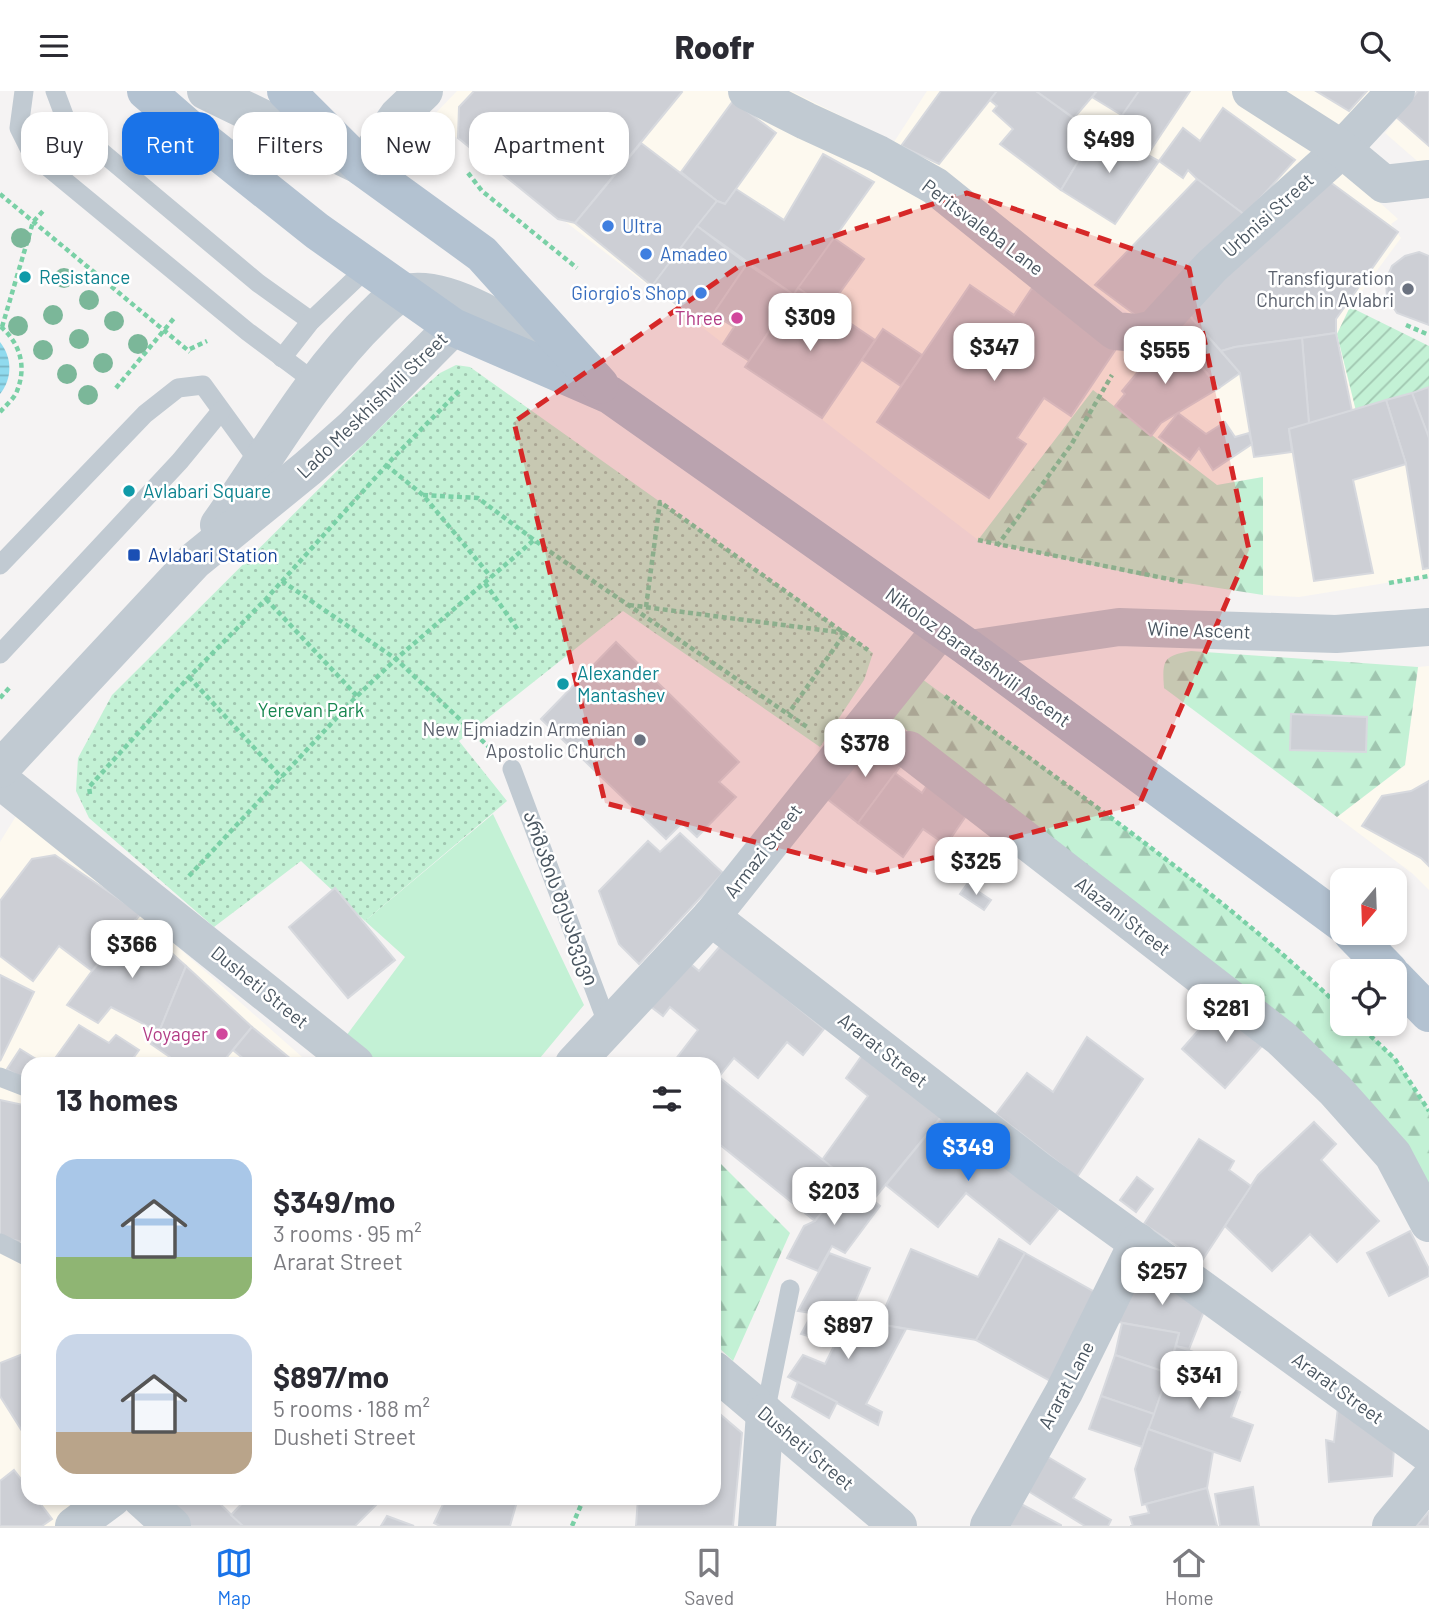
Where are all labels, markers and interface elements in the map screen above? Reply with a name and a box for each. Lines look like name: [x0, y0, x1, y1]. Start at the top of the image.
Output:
icon: menu: [35, 27, 73, 65]
text: Roofr: [675, 27, 754, 65]
icon: search: [1356, 27, 1394, 65]
chip: Buy: [21, 112, 108, 175]
chip: Rent: [122, 112, 219, 175]
chip: Filters: [233, 112, 347, 175]
chip: New: [361, 112, 455, 175]
chip: Apartment: [469, 112, 629, 175]
pin: $499: [1068, 115, 1150, 175]
text: $499: [1083, 124, 1135, 152]
street label: Urbnisi Street: [1217, 168, 1318, 261]
street label: Peritsvaleba Lane: [918, 174, 1048, 280]
place label: Ultra: [622, 214, 662, 237]
marker: Ultra: [600, 218, 616, 234]
place label: Amadeo: [660, 242, 728, 265]
marker: Amadeo: [638, 246, 654, 262]
place label: Resistance: [39, 265, 130, 288]
place label: Transfiguration Church in Avlabri: [1256, 266, 1394, 311]
marker: Resistance: [17, 269, 33, 285]
place label: Giorgio's Shop: [571, 281, 687, 304]
marker: Transfiguration Church in Avlabri: [1400, 281, 1416, 297]
marker: Giorgio's Shop: [693, 285, 709, 301]
pin: $309: [769, 293, 851, 353]
text: $309: [785, 302, 835, 330]
place label: Three: [675, 306, 723, 329]
marker: Three: [729, 310, 745, 326]
pin: $347: [953, 323, 1035, 383]
street label: Lado Meskhishvili Street: [292, 327, 452, 482]
pin: $555: [1124, 327, 1206, 386]
text: $347: [969, 332, 1019, 360]
text: $555: [1140, 335, 1190, 363]
place label: Avlabari Square: [143, 479, 271, 502]
marker: Avlabari Square: [121, 483, 137, 499]
place label: Avlabari Station: [148, 543, 278, 566]
marker: Avlabari Station: [126, 547, 142, 563]
street label: Nikoloz Baratashvili Ascent: [881, 582, 1075, 731]
street label: Wine Ascent: [1147, 616, 1251, 643]
place label: Alexander Mantashev: [577, 661, 665, 706]
marker: Alexander Mantashev: [555, 676, 571, 692]
park label: Yerevan Park: [258, 698, 364, 721]
place label: New Ejmiadzin Armenian Apostolic Church: [422, 717, 626, 762]
pin: $378: [824, 719, 906, 779]
text: $378: [840, 728, 890, 756]
marker: New Ejmiadzin Armenian Apostolic Church: [632, 732, 648, 748]
street label: Armazi Street: [719, 799, 806, 902]
street label: არმაზის შესახვევი: [518, 807, 604, 989]
pin: $325: [935, 837, 1017, 897]
text: $325: [951, 846, 1001, 874]
north arrow: [1330, 868, 1407, 945]
map controls: [1330, 868, 1407, 1036]
street label: Alazani Street: [1071, 871, 1176, 960]
pin: $366: [91, 921, 173, 980]
text: $366: [107, 929, 157, 957]
street label: Dusheti Street: [207, 940, 314, 1033]
button: locate: [1330, 959, 1407, 1036]
pin: $281: [1185, 985, 1267, 1044]
text: $281: [1203, 993, 1249, 1021]
street label: Ararat Street: [834, 1008, 933, 1092]
place label: Voyager: [142, 1022, 208, 1045]
marker: Voyager: [214, 1026, 230, 1042]
icon: filters: [648, 1080, 686, 1118]
text: 13 homes: [56, 1081, 178, 1117]
pin: $349: [927, 1123, 1009, 1183]
text: $349: [942, 1132, 994, 1160]
pin: $203: [793, 1167, 875, 1227]
text: $203: [808, 1176, 860, 1204]
text: $349/mo: [273, 1183, 395, 1219]
icon: home: [112, 1187, 196, 1271]
text: 3 rooms · 95 m²: [273, 1219, 422, 1247]
text: Ararat Street: [273, 1247, 403, 1275]
pin: $257: [1121, 1247, 1203, 1307]
text: $257: [1137, 1256, 1187, 1284]
pin: $897: [807, 1301, 889, 1361]
text: $897: [823, 1310, 873, 1338]
street label: Ararat Lane: [1033, 1337, 1098, 1433]
street label: Ararat Street: [1288, 1347, 1388, 1428]
pin: $341: [1158, 1351, 1240, 1411]
text: $897/mo: [273, 1358, 389, 1394]
text: $341: [1176, 1360, 1222, 1388]
icon: home: [112, 1362, 196, 1446]
text: 5 rooms · 188 m²: [273, 1394, 430, 1422]
street label: Dusheti Street: [754, 1401, 859, 1494]
text: Dusheti Street: [273, 1422, 416, 1450]
tab: Map: [215, 1544, 253, 1609]
tab: Saved: [684, 1544, 734, 1609]
tab: Home: [1165, 1544, 1214, 1609]

